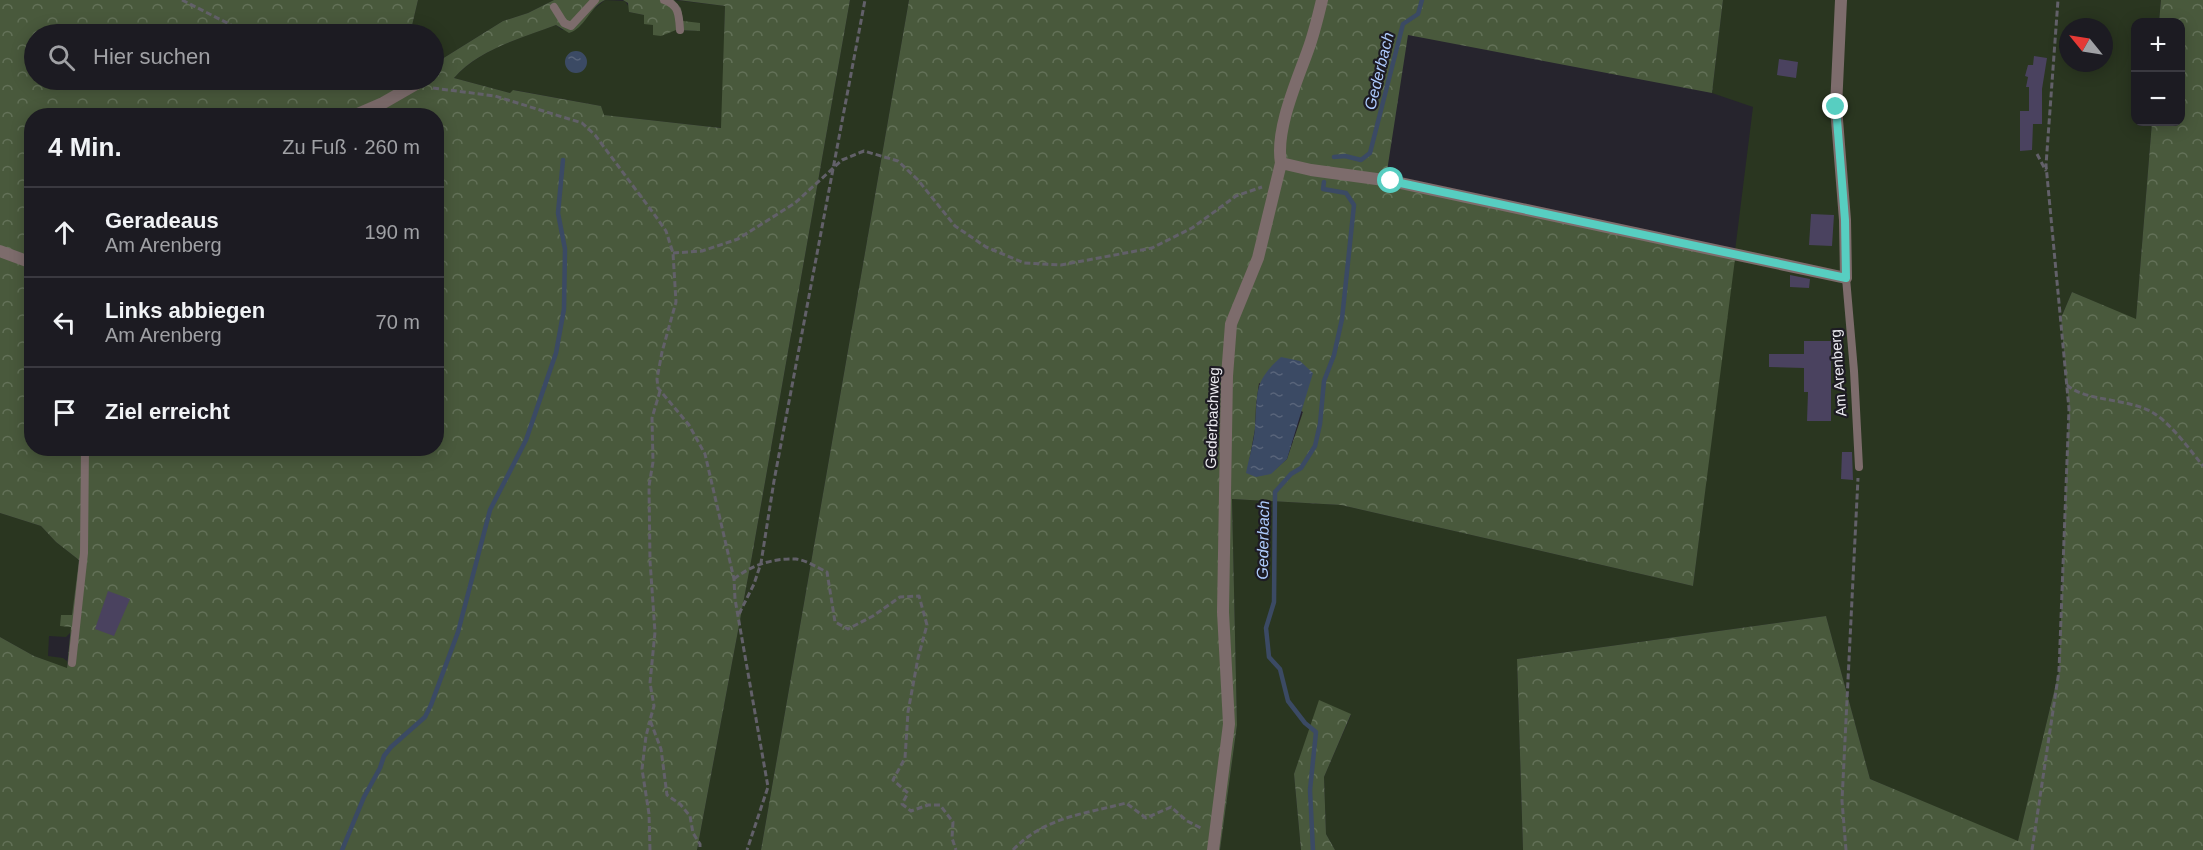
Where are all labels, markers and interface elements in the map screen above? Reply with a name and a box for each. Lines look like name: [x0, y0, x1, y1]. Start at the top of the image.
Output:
north arrow: [2059, 18, 2113, 72]
map controls: [2131, 18, 2185, 126]
button: +: [2131, 18, 2185, 72]
search box: [24, 24, 444, 90]
water label: Gederbach: [1361, 30, 1397, 111]
icon: search: [45, 41, 78, 74]
text: Hier suchen: [93, 44, 210, 69]
button: −: [2131, 72, 2185, 126]
route end: [1822, 93, 1848, 119]
text: 4 Min.: [48, 132, 122, 162]
text: Zu Fuß · 260 m: [282, 136, 420, 158]
route start: [1377, 167, 1403, 193]
text: Geradeaus: [105, 208, 219, 233]
icon: ahead: [48, 216, 81, 249]
text: 190 m: [364, 221, 420, 243]
text: Am Arenberg: [105, 234, 222, 256]
text: Links abbiegen: [105, 298, 265, 323]
icon: left: [48, 306, 81, 339]
text: 70 m: [376, 311, 420, 333]
text: Am Arenberg: [105, 324, 222, 346]
street label: Am Arenberg: [1826, 329, 1850, 417]
street label: Gederbachweg: [1202, 367, 1222, 469]
icon: arrive: [48, 396, 81, 429]
text: Ziel erreicht: [105, 399, 230, 424]
water label: Gederbach: [1254, 500, 1272, 580]

